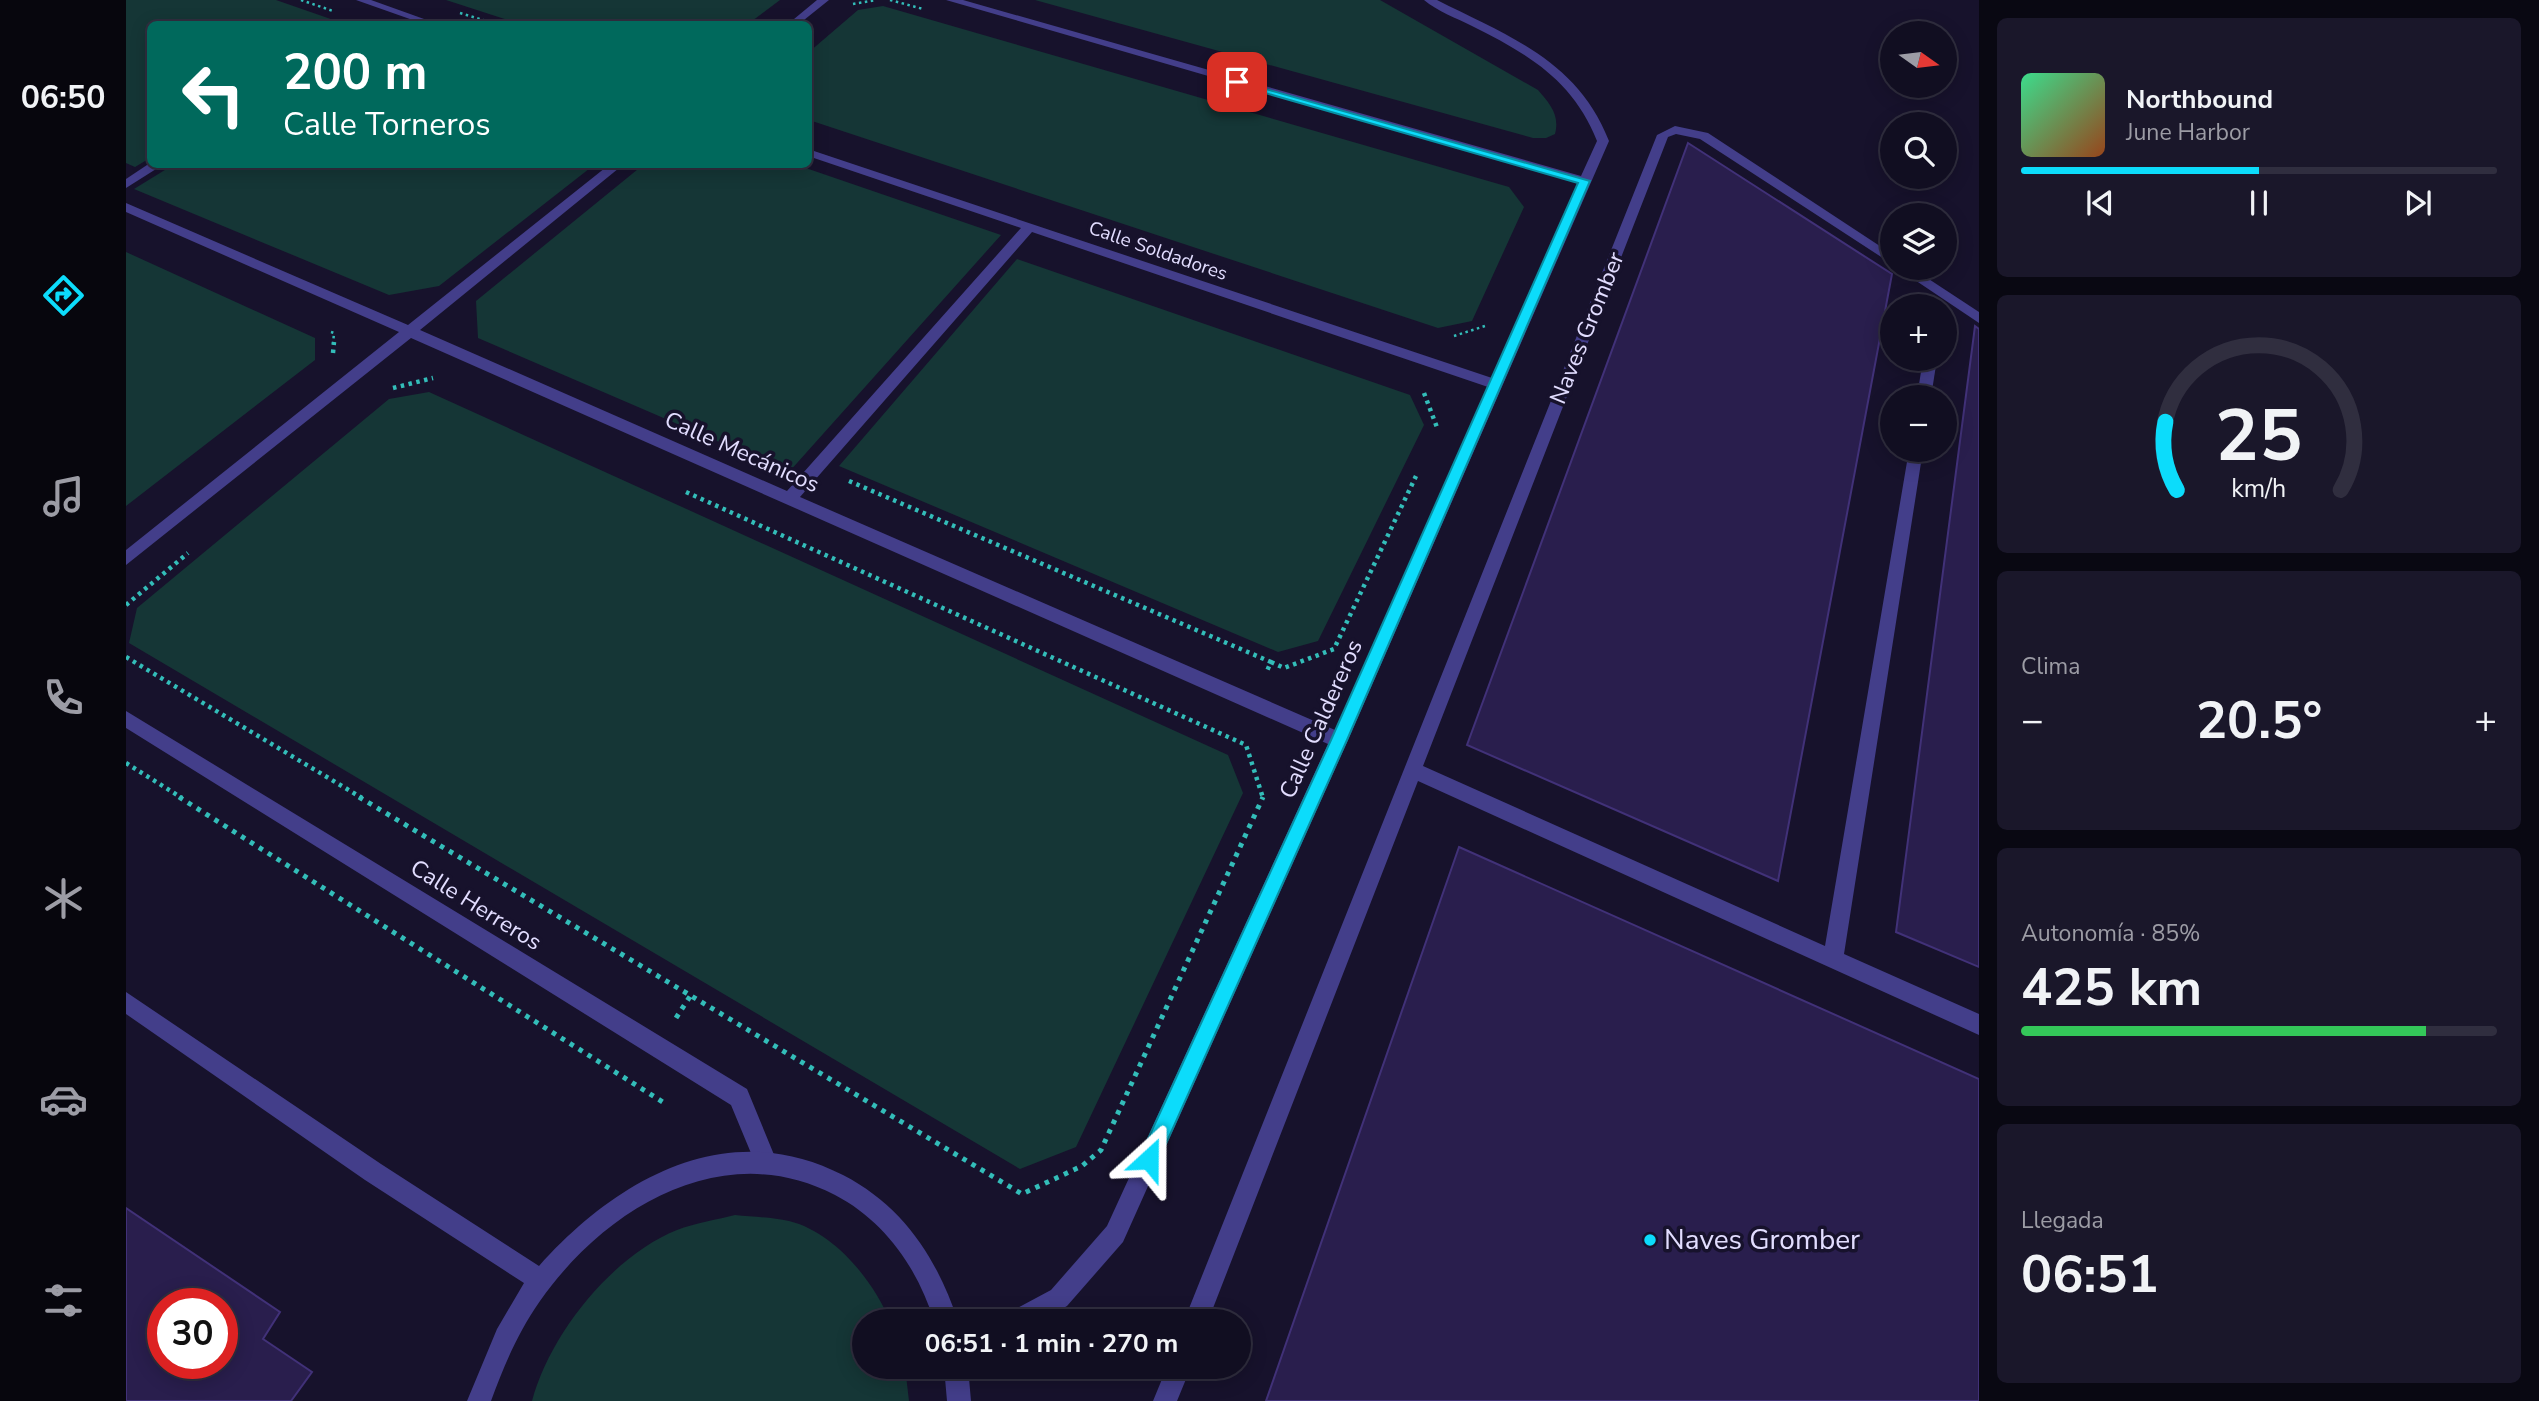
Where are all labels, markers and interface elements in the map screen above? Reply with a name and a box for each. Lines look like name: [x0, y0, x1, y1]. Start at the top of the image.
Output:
north arrow: [1880, 21, 1956, 98]
map controls: [1880, 21, 1957, 462]
text: 200 m: [283, 39, 427, 106]
icon: left: [168, 49, 259, 140]
pin: [1207, 52, 1267, 112]
icon: arrive: [1218, 63, 1256, 101]
text: 06:50: [21, 76, 105, 119]
text: Northbound: [2126, 82, 2273, 117]
text: Calle Torneros: [283, 103, 491, 146]
button: search: [1880, 112, 1957, 189]
text: June Harbor: [2126, 117, 2250, 148]
icon: previous: [2081, 184, 2119, 222]
icon: pause: [2240, 184, 2278, 222]
icon: next: [2399, 184, 2437, 222]
button: layers: [1880, 203, 1957, 280]
street label: Calle Soldadores: [1085, 215, 1231, 287]
street label: Naves Gromber: [1542, 247, 1632, 409]
icon: directions: [39, 271, 88, 320]
button: +: [1880, 294, 1957, 371]
button: −: [1880, 385, 1957, 462]
text: 25: [2215, 386, 2303, 486]
street label: Calle Mecánicos: [660, 404, 824, 500]
icon: music: [39, 472, 88, 521]
text: km/h: [2231, 472, 2287, 506]
street label: Calle Caldereros: [1272, 635, 1370, 803]
text: Clima: [2021, 651, 2081, 682]
icon: phone: [39, 673, 88, 722]
text: 20.5°: [2196, 685, 2322, 756]
text: −: [2021, 695, 2044, 746]
text: +: [2474, 695, 2497, 746]
street label: Calle Herreros: [405, 852, 547, 958]
icon: climate: [39, 874, 88, 923]
text: Autonomía · 85%: [2021, 918, 2201, 949]
text: 425 km: [2021, 952, 2202, 1023]
icon: car: [39, 1075, 88, 1124]
position arrow: [1112, 1122, 1186, 1196]
text: Llegada: [2021, 1205, 2104, 1236]
place label: Naves Gromber: [1664, 1221, 1860, 1259]
marker: Naves Gromber: [1642, 1232, 1658, 1248]
text: 06:51: [2021, 1239, 2159, 1310]
icon: filters: [39, 1276, 88, 1325]
speed limit sign: 30: [147, 1288, 238, 1379]
text: 06:51 · 1 min · 270 m: [925, 1326, 1178, 1361]

